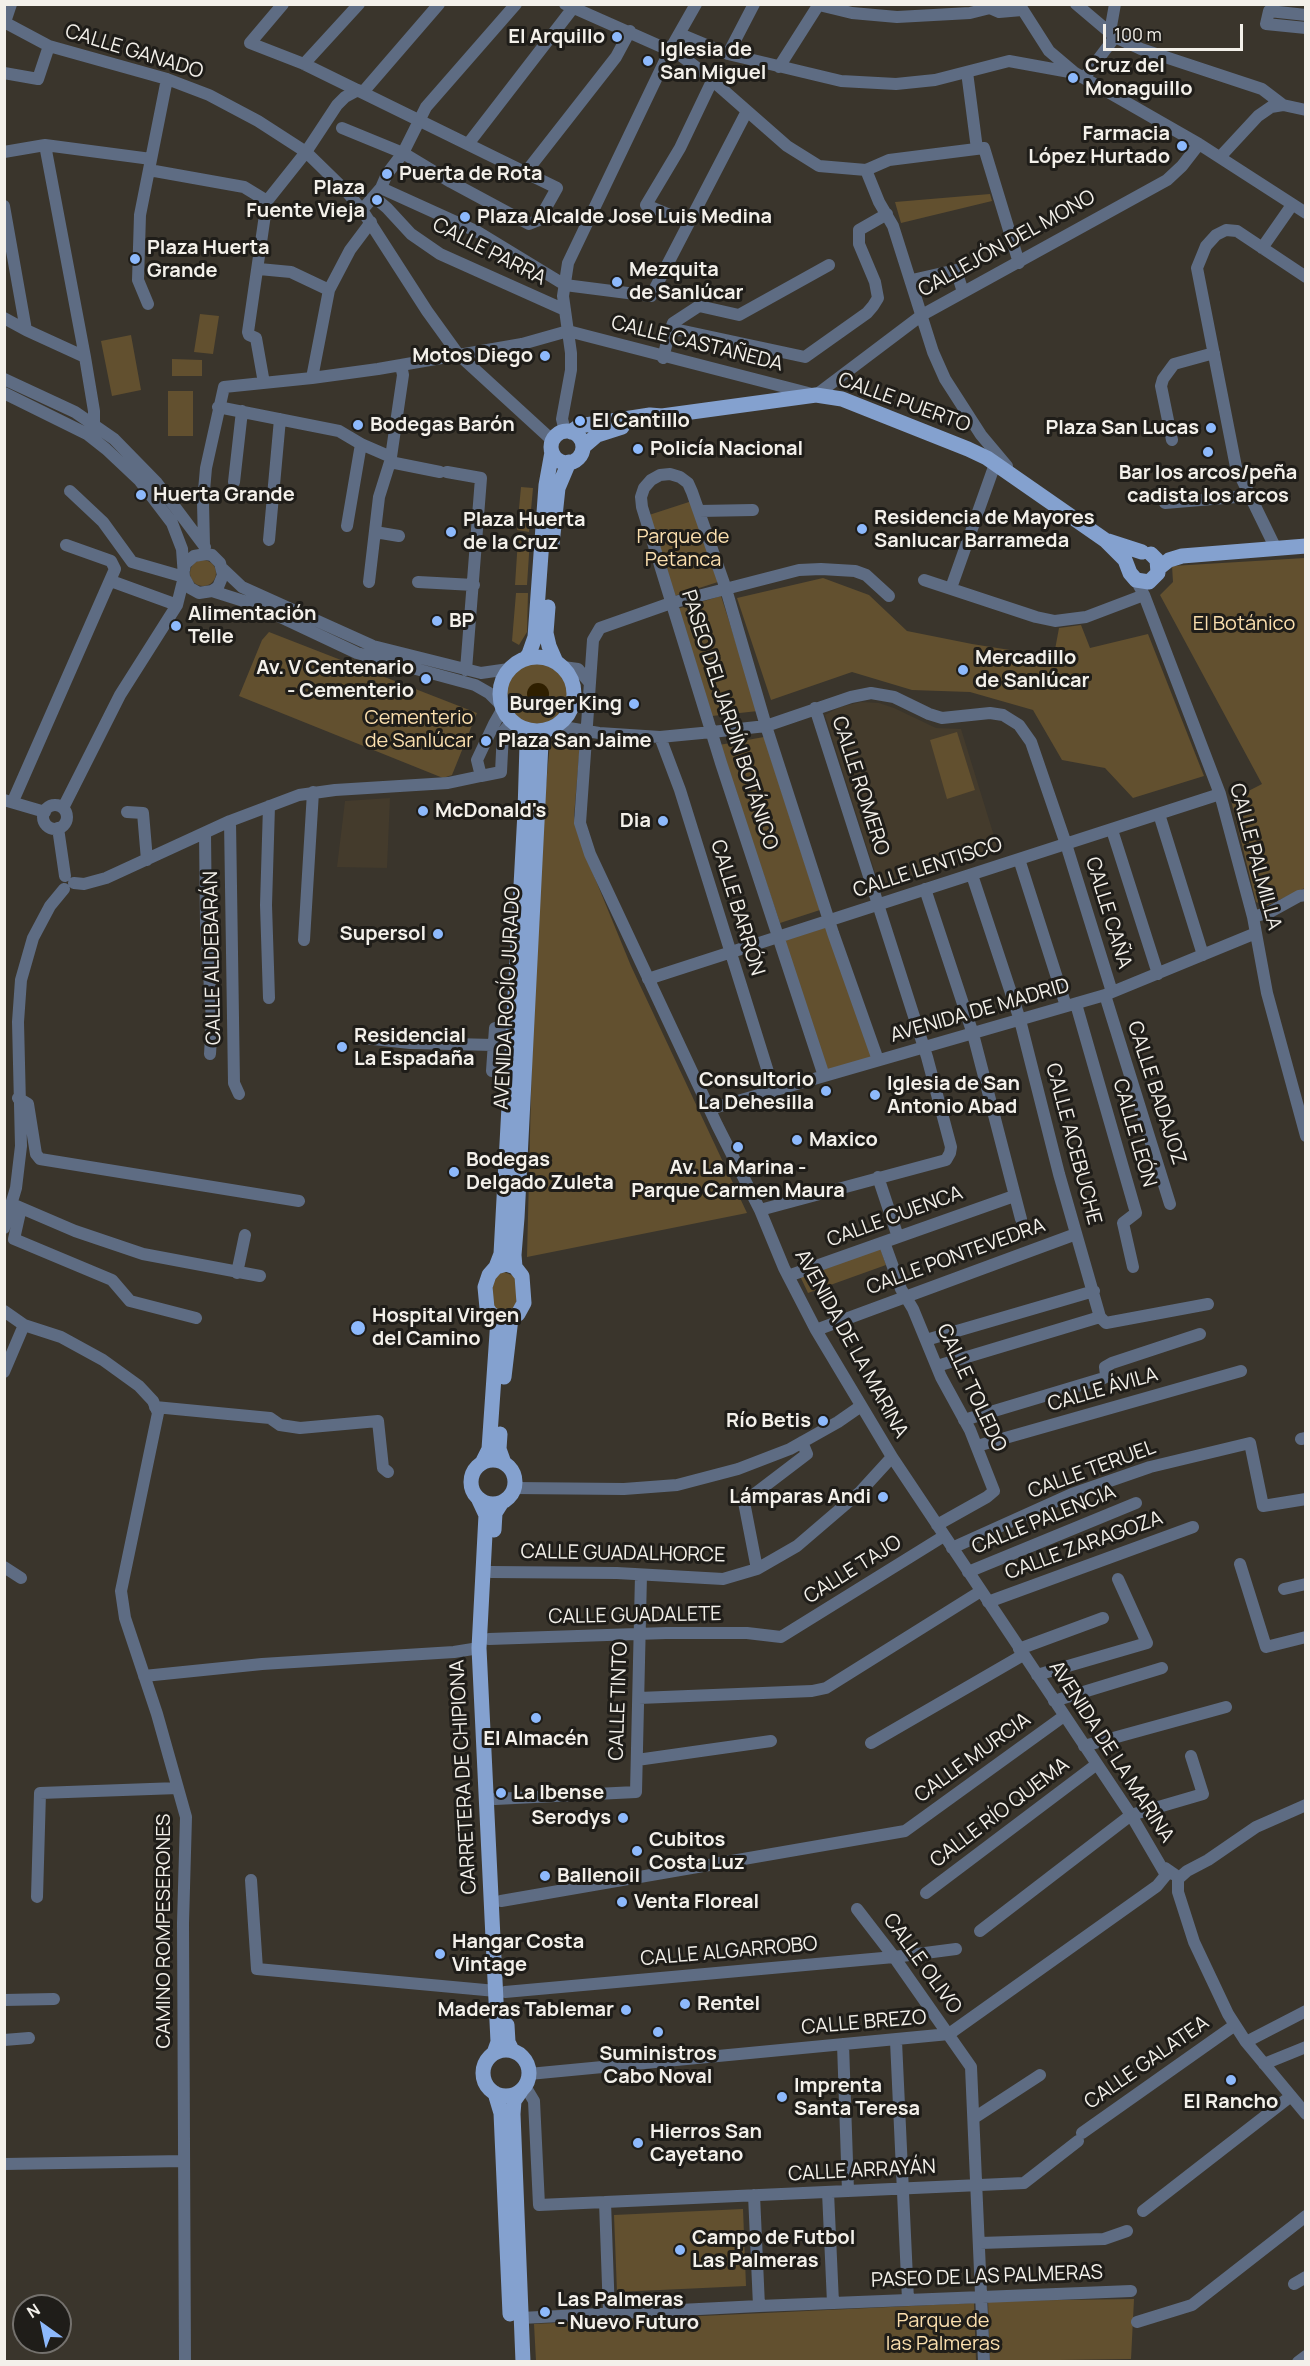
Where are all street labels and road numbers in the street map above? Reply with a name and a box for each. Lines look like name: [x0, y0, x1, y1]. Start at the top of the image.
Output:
street label: CALLE GANADO: [62, 20, 206, 84]
street label: CALLEJÓN DEL MONO: [914, 185, 1100, 303]
street label: CALLE PARRA: [428, 213, 550, 291]
street label: CALLE CASTAÑEDA: [609, 311, 785, 377]
street label: CALLE PUERTO: [835, 368, 973, 438]
street label: PASEO DEL JARDÍN BOTÁNICO: [676, 587, 782, 853]
street label: CALLE ROMERO: [826, 713, 894, 859]
street label: CALLE PALMILLA: [1224, 781, 1286, 933]
street label: CALLE LENTISCO: [850, 833, 1006, 903]
street label: CALLE BARRÓN: [705, 837, 769, 979]
street label: CALLE CAÑA: [1080, 854, 1136, 972]
street label: CALLE ALDEBARÁN: [199, 871, 227, 1045]
street label: AVENIDA ROCÍO JURADO: [490, 886, 526, 1110]
street label: AVENIDA DE MADRID: [888, 974, 1072, 1048]
street label: CALLE BADAJOZ: [1122, 1018, 1190, 1168]
street label: CALLE ACEBUCHE: [1040, 1061, 1106, 1227]
street label: CALLE LEÓN: [1107, 1076, 1161, 1190]
street label: CALLE CUENCA: [824, 1181, 966, 1253]
street label: CALLE PONTEVEDRA: [863, 1214, 1049, 1300]
street label: AVENIDA DE LA MARINA: [789, 1246, 913, 1442]
street label: CALLE TOLEDO: [931, 1320, 1011, 1456]
street label: CALLE ÁVILA: [1045, 1363, 1161, 1417]
street label: CALLE TERUEL: [1025, 1436, 1159, 1504]
street label: CALLE PALENCIA: [969, 1480, 1119, 1560]
street label: CALLE ZARAGOZA: [1002, 1506, 1166, 1586]
street label: CALLE TAJO: [800, 1531, 906, 1609]
street label: CALLE GUADALHORCE: [520, 1540, 726, 1568]
street label: CALLE GUADALETE: [548, 1602, 722, 1630]
street label: CALLE TINTO: [605, 1641, 633, 1761]
street label: AVENIDA DE LA MARINA: [1043, 1657, 1179, 1847]
street label: CARRETERA DE CHIPIONA: [446, 1659, 482, 1895]
street label: CALLE MURCIA: [910, 1708, 1036, 1808]
street label: CALLE RÍO QUEMA: [926, 1753, 1074, 1873]
street label: CAMINO ROMPESERONES: [152, 1814, 176, 2048]
street label: CALLE OLIVO: [878, 1909, 966, 2019]
street label: CALLE ALGARROBO: [639, 1932, 819, 1972]
street label: CALLE BREZO: [800, 2006, 928, 2040]
street label: CALLE GALATEA: [1080, 2011, 1214, 2115]
street label: CALLE ARRAYÁN: [788, 2155, 936, 2187]
street label: PASEO DE LAS PALMERAS: [871, 2261, 1103, 2293]

